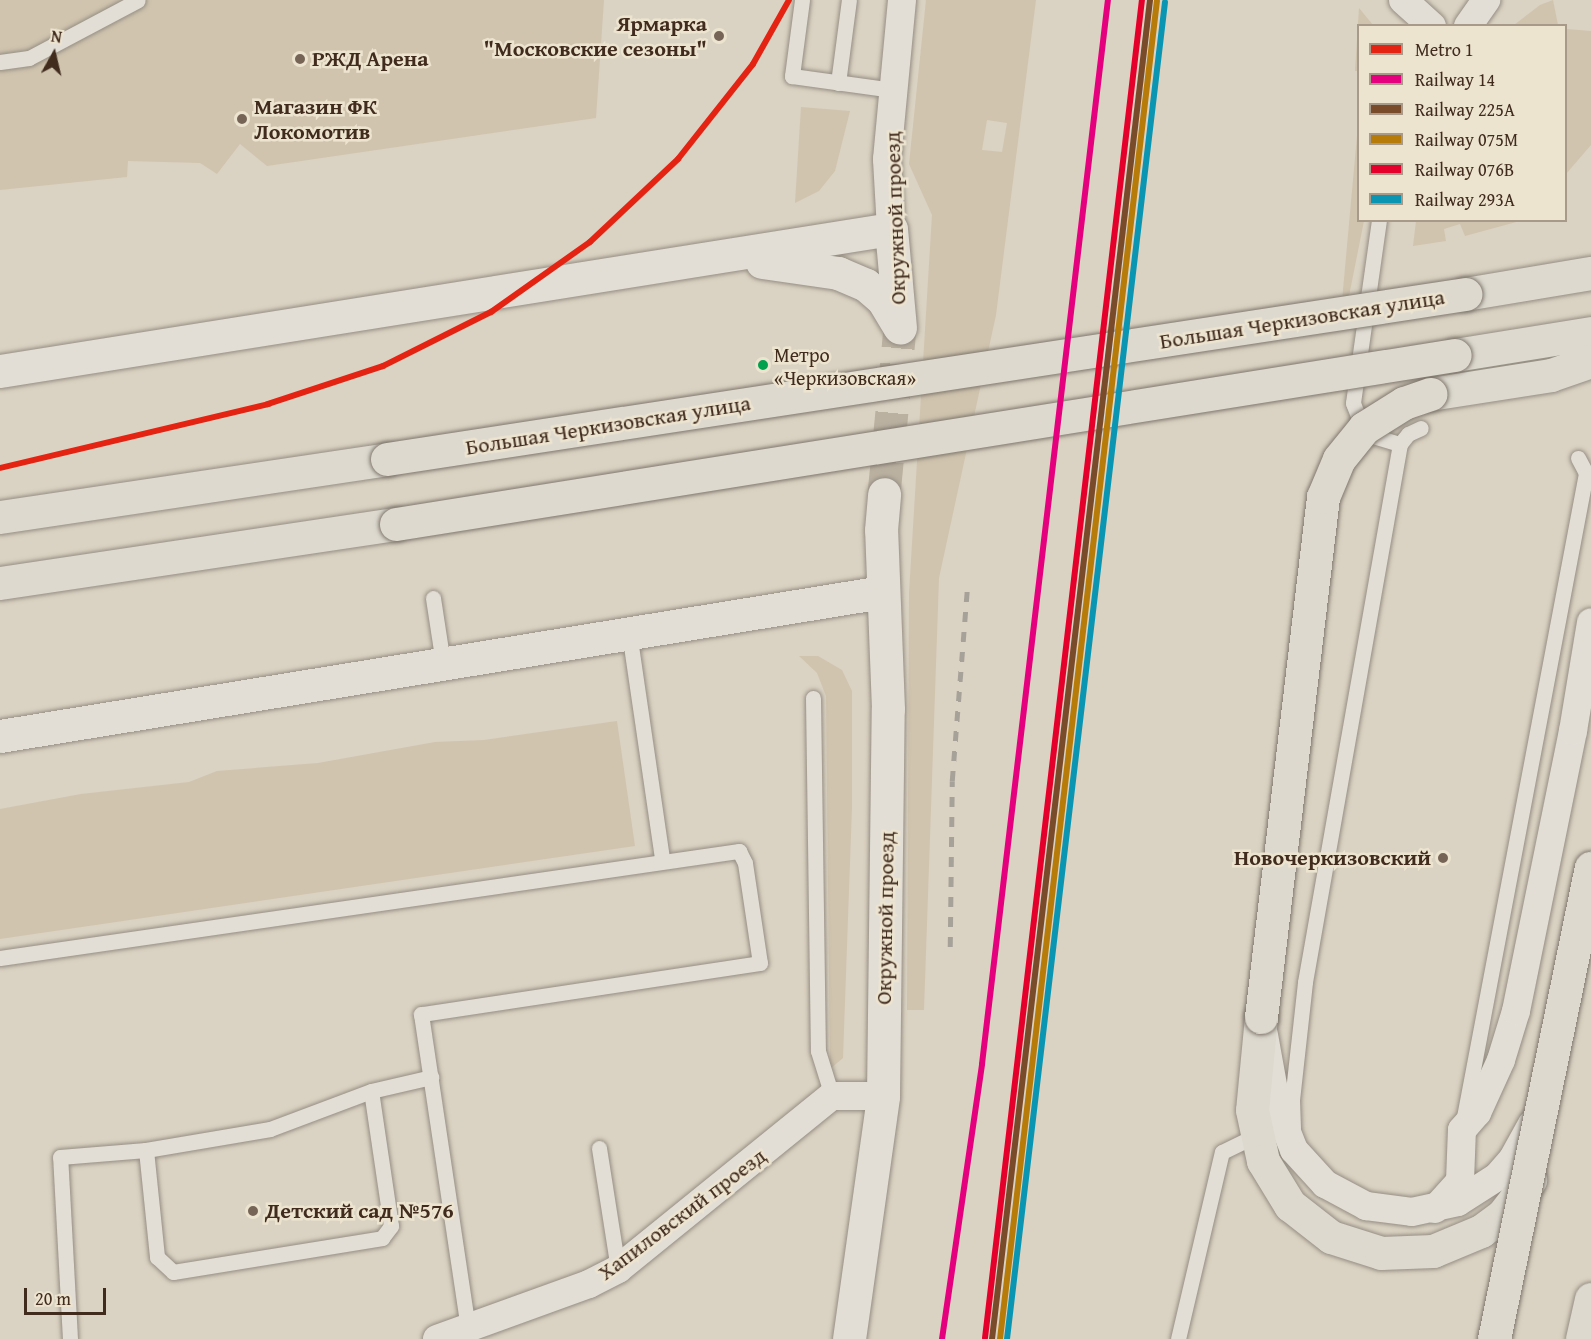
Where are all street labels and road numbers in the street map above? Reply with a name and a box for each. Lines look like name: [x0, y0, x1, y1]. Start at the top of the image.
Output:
street label: Окружной проезд: [879, 131, 911, 305]
street label: Большая Черкизовская улица: [1158, 283, 1446, 355]
street label: Большая Черкизовская улица: [464, 389, 752, 461]
street label: Окружной проезд: [870, 831, 900, 1005]
street label: Хапиловский проезд: [593, 1142, 771, 1286]

